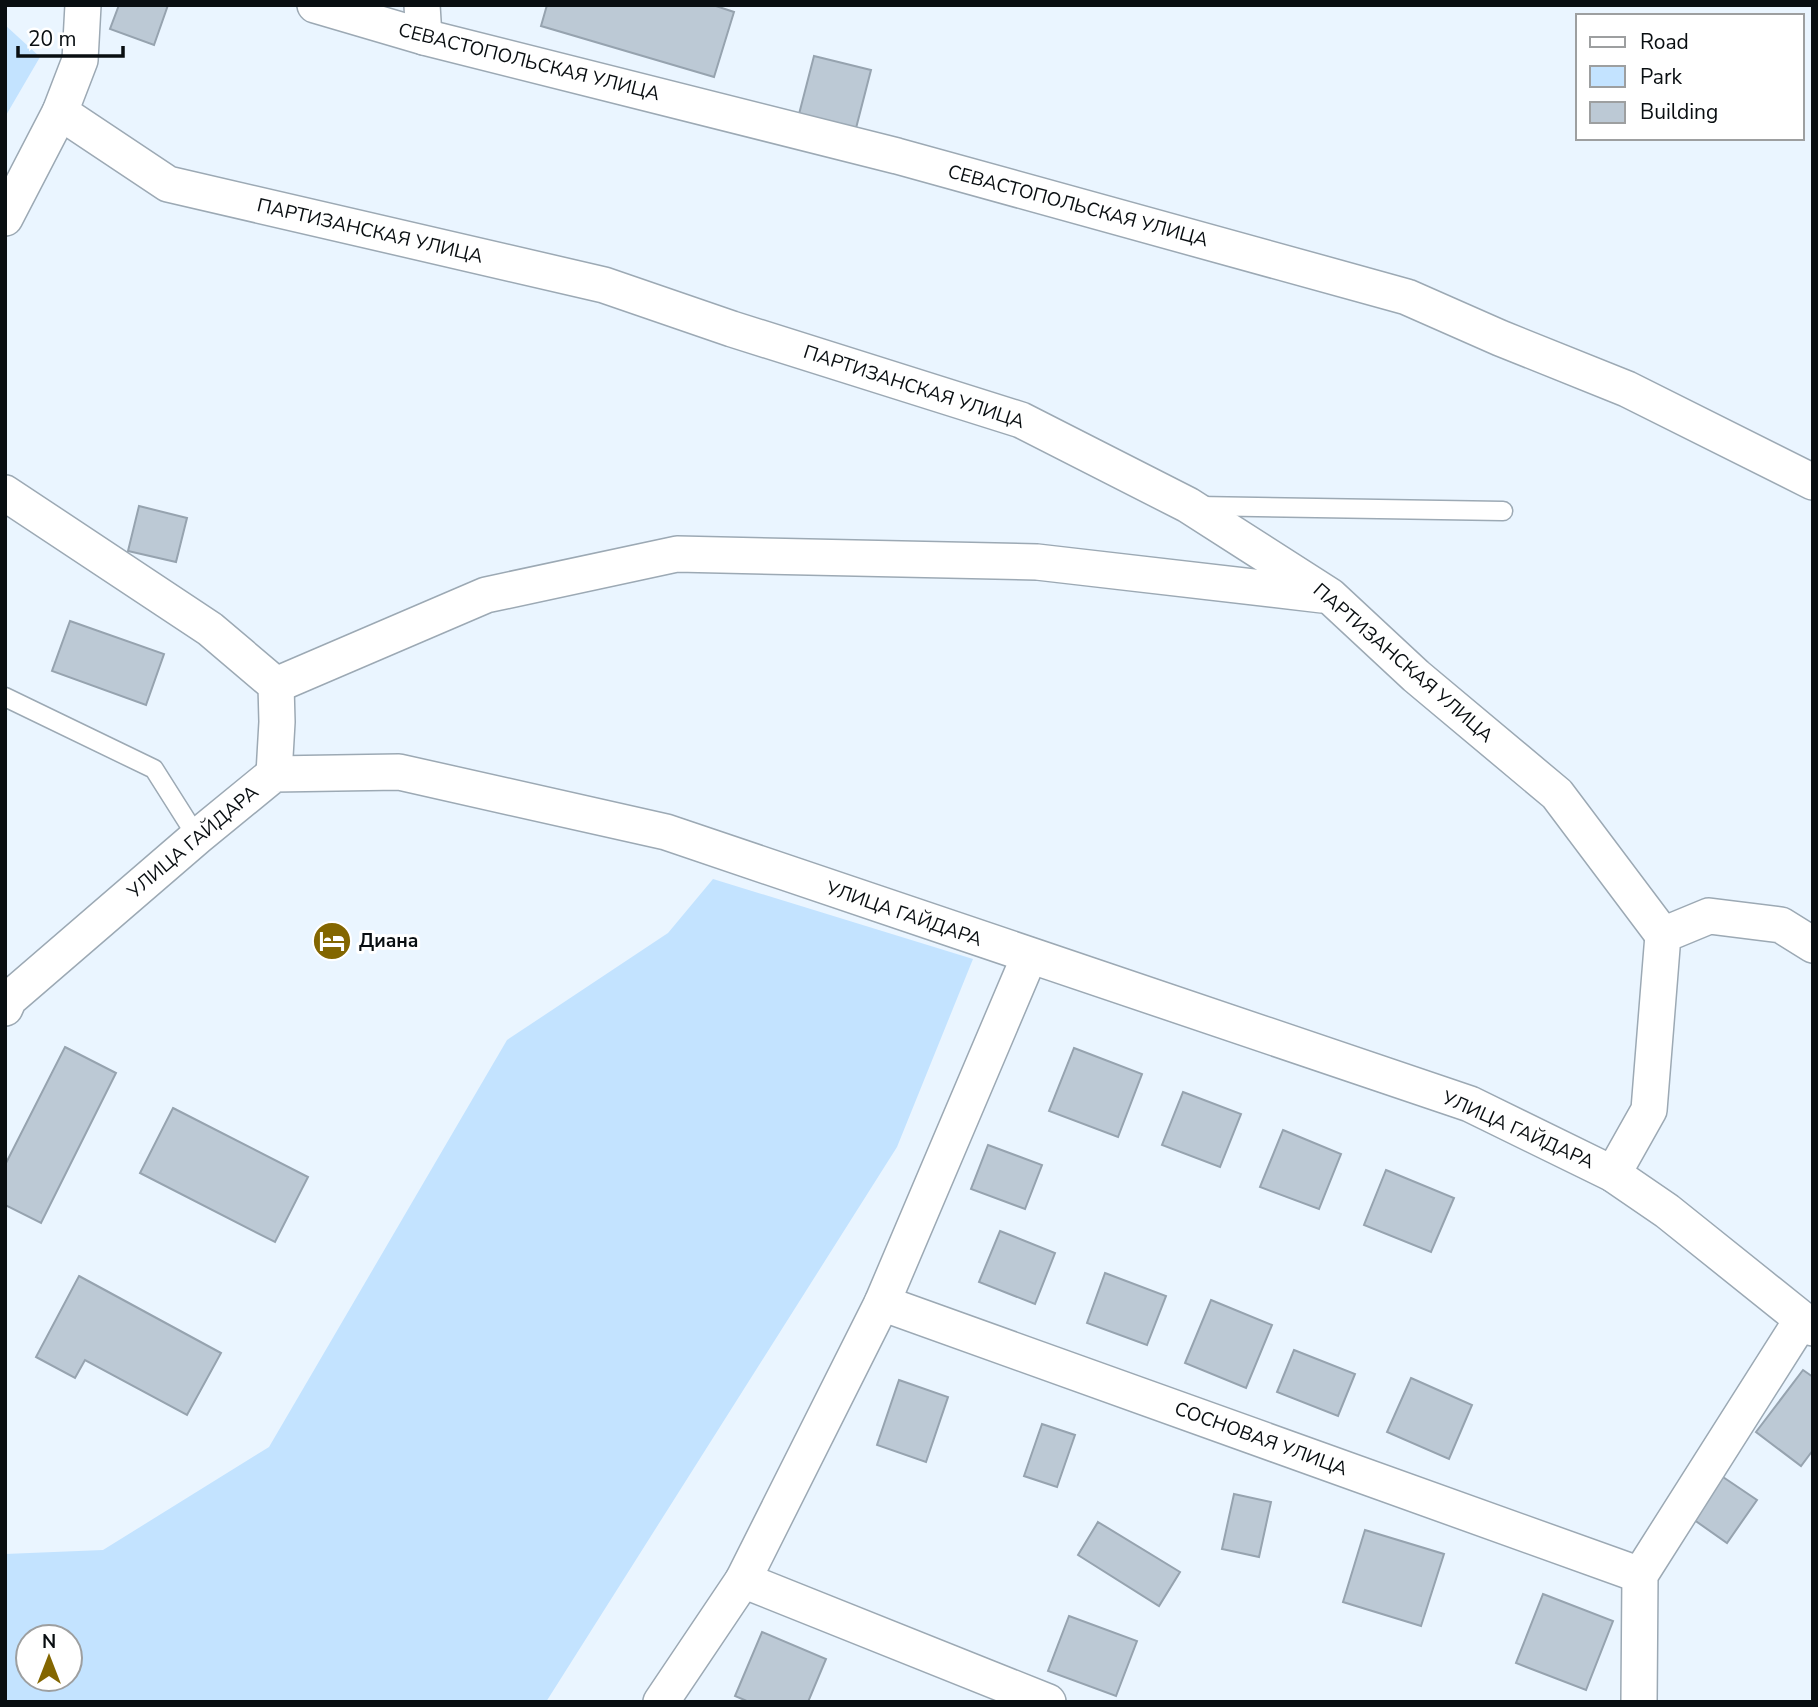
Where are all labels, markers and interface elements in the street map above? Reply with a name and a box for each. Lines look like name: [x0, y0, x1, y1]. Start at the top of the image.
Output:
scale bar: [18, 14, 122, 58]
legend: [1576, 14, 1804, 140]
street label: СЕВАСТОПОЛЬСКАЯ УЛИЦА: [396, 17, 663, 107]
text: 20 m: [28, 25, 77, 53]
text: Road: [1640, 28, 1689, 56]
text: Park: [1640, 63, 1682, 91]
text: Building: [1640, 98, 1718, 126]
street label: СЕВАСТОПОЛЬСКАЯ УЛИЦА: [945, 159, 1211, 253]
street label: ПАРТИЗАНСКАЯ УЛИЦА: [255, 192, 486, 270]
street label: ПАРТИЗАНСКАЯ УЛИЦА: [800, 339, 1028, 435]
street label: ПАРТИЗАНСКАЯ УЛИЦА: [1307, 577, 1499, 749]
street label: УЛИЦА ГАЙДАРА: [121, 779, 264, 905]
street label: УЛИЦА ГАЙДАРА: [821, 875, 986, 953]
hotel icon: Диана: [311, 920, 353, 962]
place label: Диана: [359, 928, 419, 954]
street label: УЛИЦА ГАЙДАРА: [1437, 1084, 1598, 1175]
street label: СОСНОВАЯ УЛИЦА: [1171, 1396, 1351, 1482]
north arrow: [14, 1623, 84, 1693]
text: N: [42, 1629, 56, 1655]

